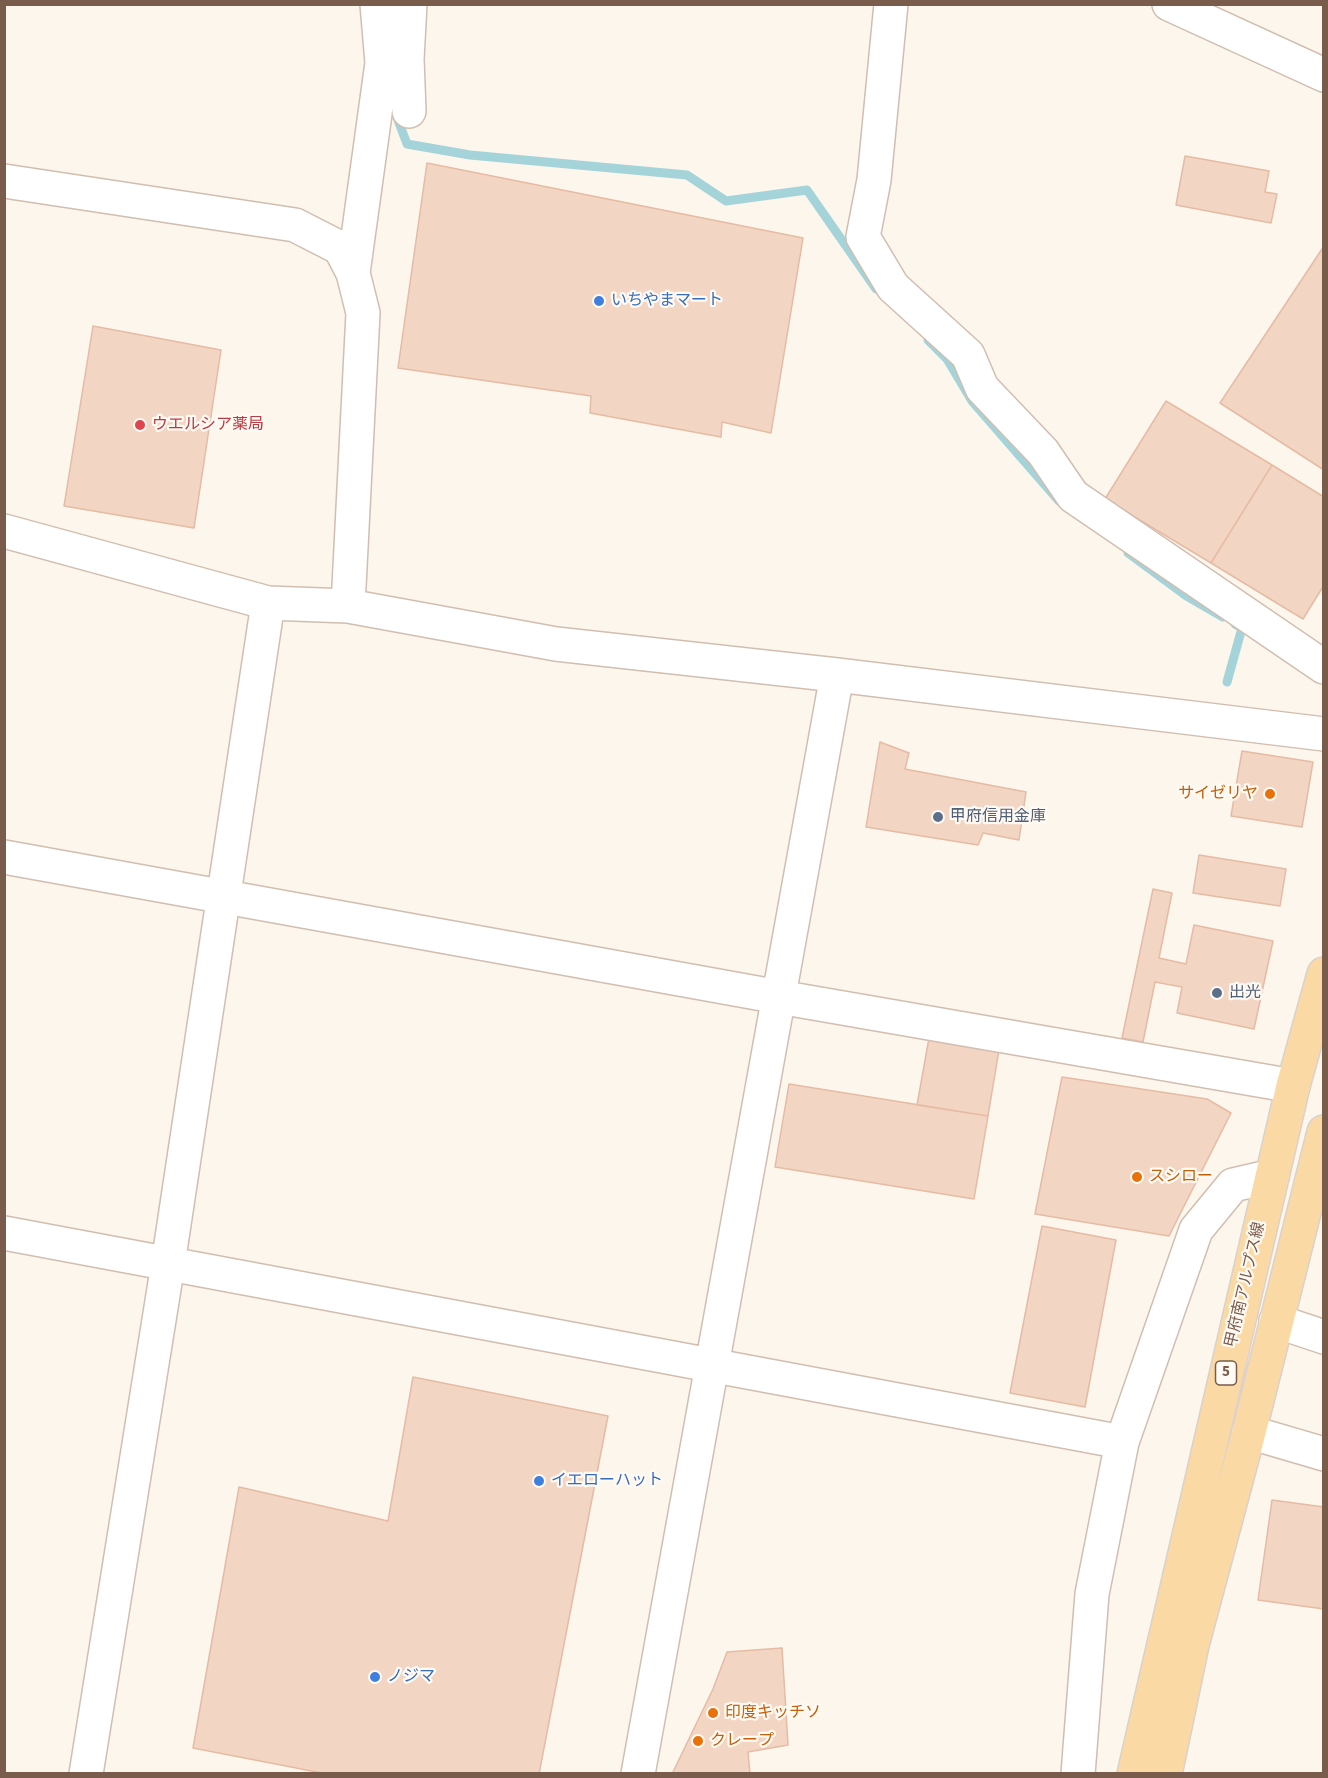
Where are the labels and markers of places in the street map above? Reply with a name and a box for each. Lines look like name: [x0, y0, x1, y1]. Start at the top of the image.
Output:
place label: いちやまマート: [611, 291, 723, 311]
marker: いちやまマート: [592, 294, 606, 308]
place label: ウエルシア薬局: [152, 415, 264, 435]
marker: ウエルシア薬局: [133, 418, 147, 432]
place label: サイゼリヤ: [1178, 784, 1258, 804]
marker: サイゼリヤ: [1263, 787, 1277, 801]
place label: 甲府信用金庫: [950, 807, 1046, 827]
marker: 甲府信用金庫: [931, 810, 945, 824]
place label: 出光: [1229, 983, 1261, 1003]
marker: 出光: [1210, 986, 1224, 1000]
place label: スシロー: [1149, 1167, 1213, 1187]
marker: スシロー: [1130, 1170, 1144, 1184]
place label: イエローハット: [551, 1471, 663, 1491]
marker: イエローハット: [532, 1474, 546, 1488]
place label: ノジマ: [387, 1667, 435, 1687]
marker: ノジマ: [368, 1670, 382, 1684]
place label: 印度キッチソ: [725, 1703, 821, 1723]
marker: 印度キッチソ: [706, 1706, 720, 1720]
place label: クレープ: [710, 1731, 774, 1751]
marker: クレープ: [691, 1734, 705, 1748]

